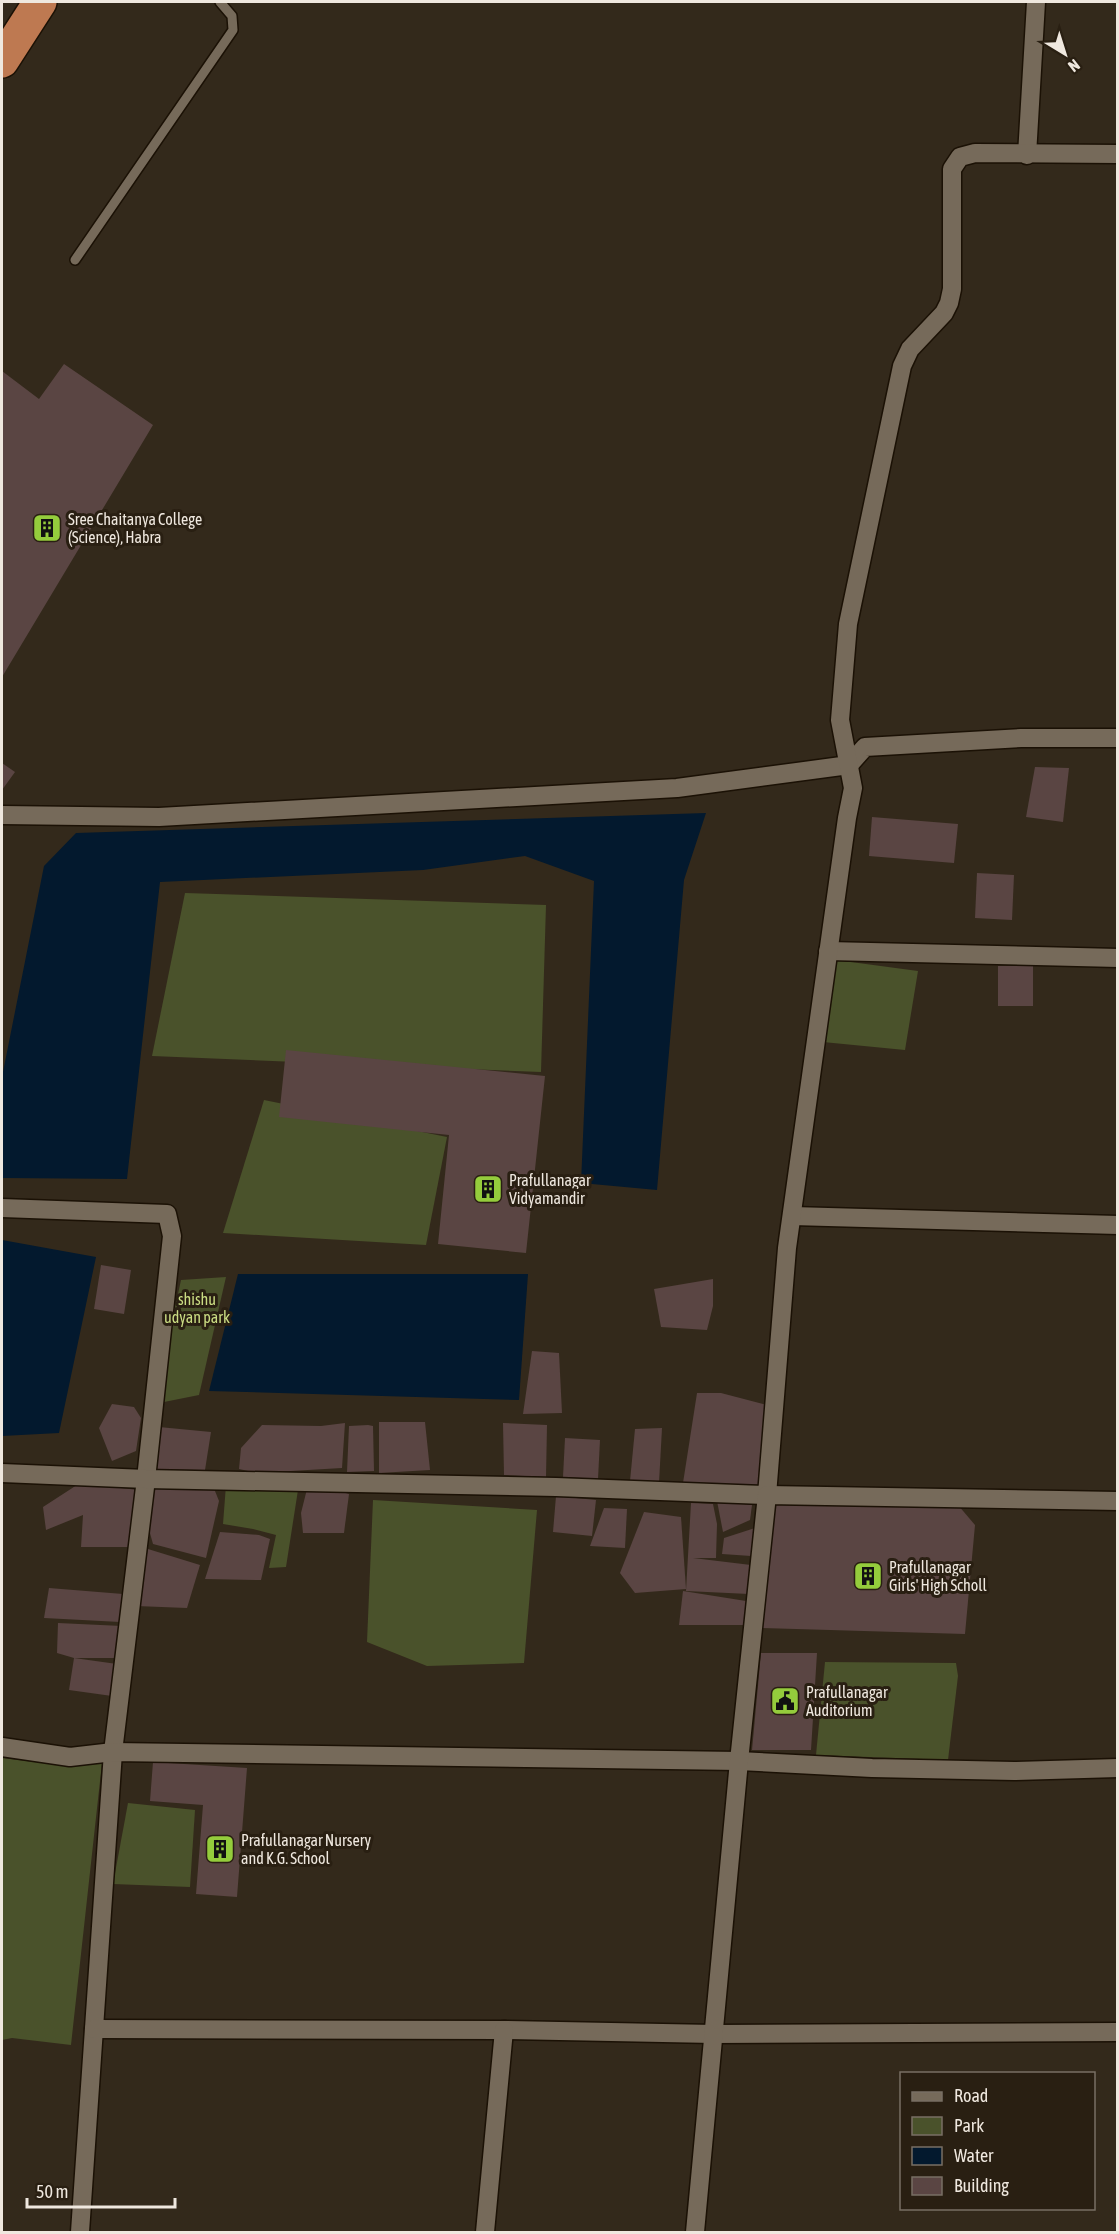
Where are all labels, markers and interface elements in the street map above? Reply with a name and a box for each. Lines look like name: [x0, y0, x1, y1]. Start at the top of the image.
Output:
north arrow: [1035, 24, 1095, 84]
text: N: [1065, 56, 1084, 76]
place label: Sree Chaitanya College (Science), Habra: [68, 510, 202, 547]
building icon: Sree Chaitanya College (Science), Habra: [31, 512, 63, 544]
place label: Prafullanagar Vidyamandir: [509, 1171, 591, 1208]
building icon: Prafullanagar Vidyamandir: [472, 1173, 504, 1205]
park label: shishu udyan park: [164, 1290, 230, 1327]
place label: Prafullanagar Girls' High Scholl: [889, 1558, 988, 1595]
building icon: Prafullanagar Girls' High Scholl: [852, 1560, 884, 1592]
place label: Prafullanagar Auditorium: [806, 1683, 888, 1719]
public building icon: Prafullanagar Auditorium: [769, 1685, 801, 1717]
place label: Prafullanagar Nursery and K.G. School: [241, 1831, 371, 1867]
building icon: Prafullanagar Nursery and K.G. School: [204, 1833, 236, 1865]
legend: [900, 2072, 1095, 2210]
text: Road: [954, 2085, 988, 2106]
text: Park: [954, 2115, 984, 2136]
text: Water: [954, 2145, 994, 2166]
scale bar: [27, 2171, 176, 2209]
text: Building: [954, 2175, 1009, 2196]
text: 50 m: [36, 2181, 68, 2202]

